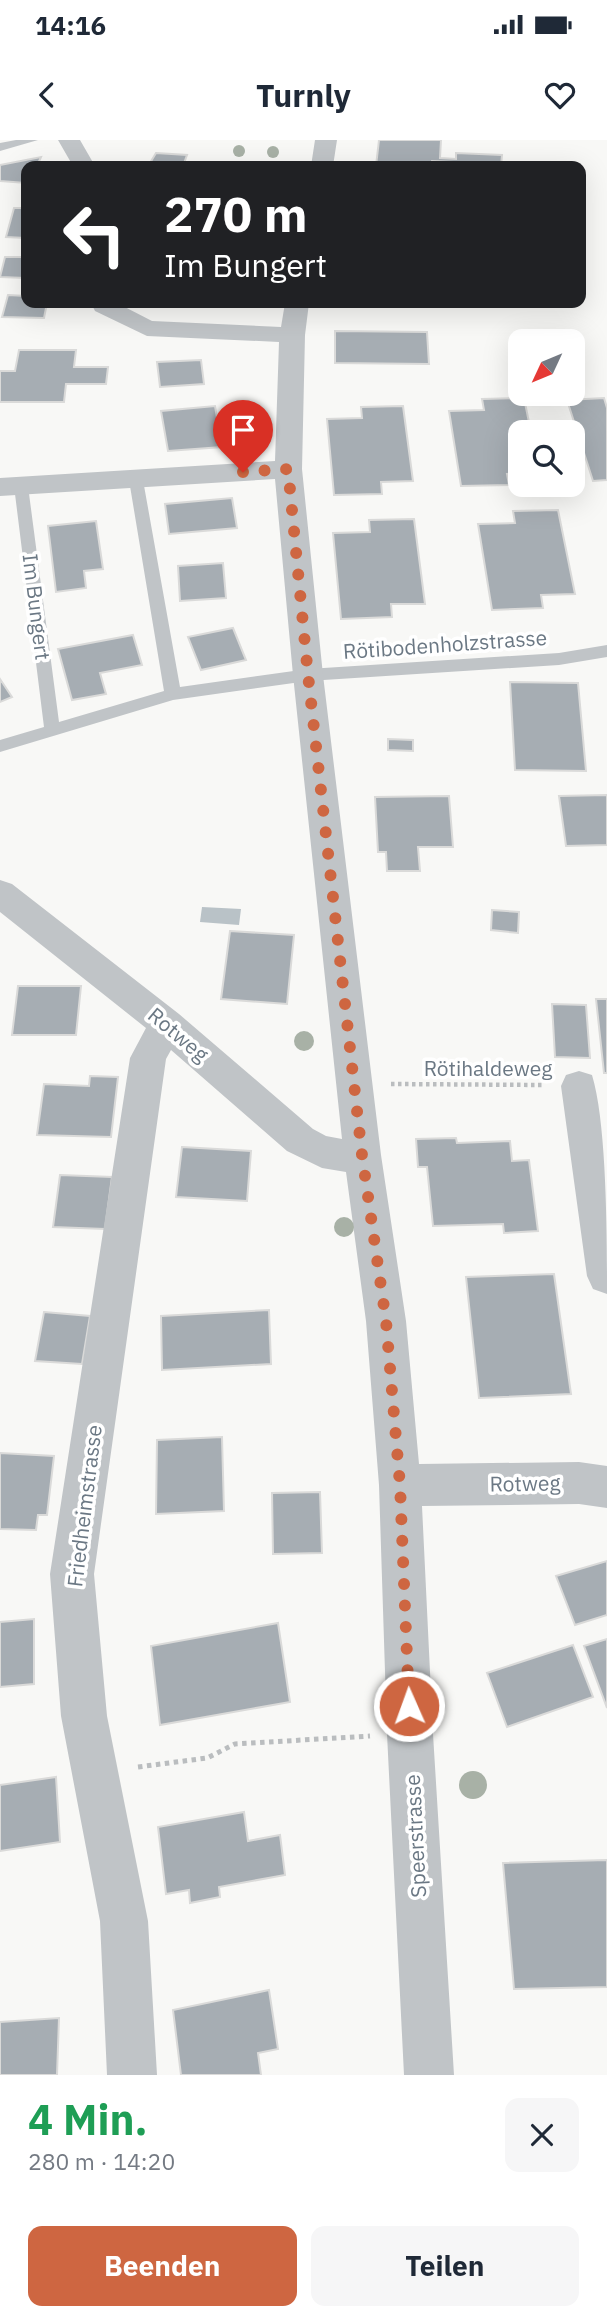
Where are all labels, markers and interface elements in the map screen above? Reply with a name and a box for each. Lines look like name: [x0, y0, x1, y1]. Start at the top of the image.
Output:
text: 14:16: [35, 8, 106, 42]
text: Turnly: [256, 74, 351, 116]
icon: back: [28, 76, 66, 114]
icon: heart: [541, 76, 579, 114]
text: 270 m: [164, 182, 308, 245]
icon: left: [49, 189, 140, 280]
text: Im Bungert: [164, 244, 327, 286]
north arrow: [508, 329, 584, 406]
map controls: [508, 329, 585, 497]
pin: [213, 400, 273, 472]
icon: arrive: [224, 411, 262, 449]
button: search: [508, 420, 585, 497]
street label: Im Bungert: [17, 552, 57, 662]
street label: Rötibodenholzstrasse: [342, 623, 548, 665]
street label: Rotweg: [142, 1001, 215, 1068]
street label: Rötihaldeweg: [424, 1054, 552, 1082]
street label: Friedheimstrasse: [60, 1423, 108, 1589]
street label: Rotweg: [489, 1468, 561, 1498]
position arrow: [372, 1669, 446, 1743]
street label: Speerstrasse: [398, 1774, 432, 1898]
text: 4 Min.: [28, 2092, 148, 2147]
button: close: [505, 2098, 579, 2172]
text: 280 m · 14:20: [28, 2146, 175, 2176]
button: Beenden: [28, 2226, 297, 2306]
button: Teilen: [311, 2226, 579, 2306]

